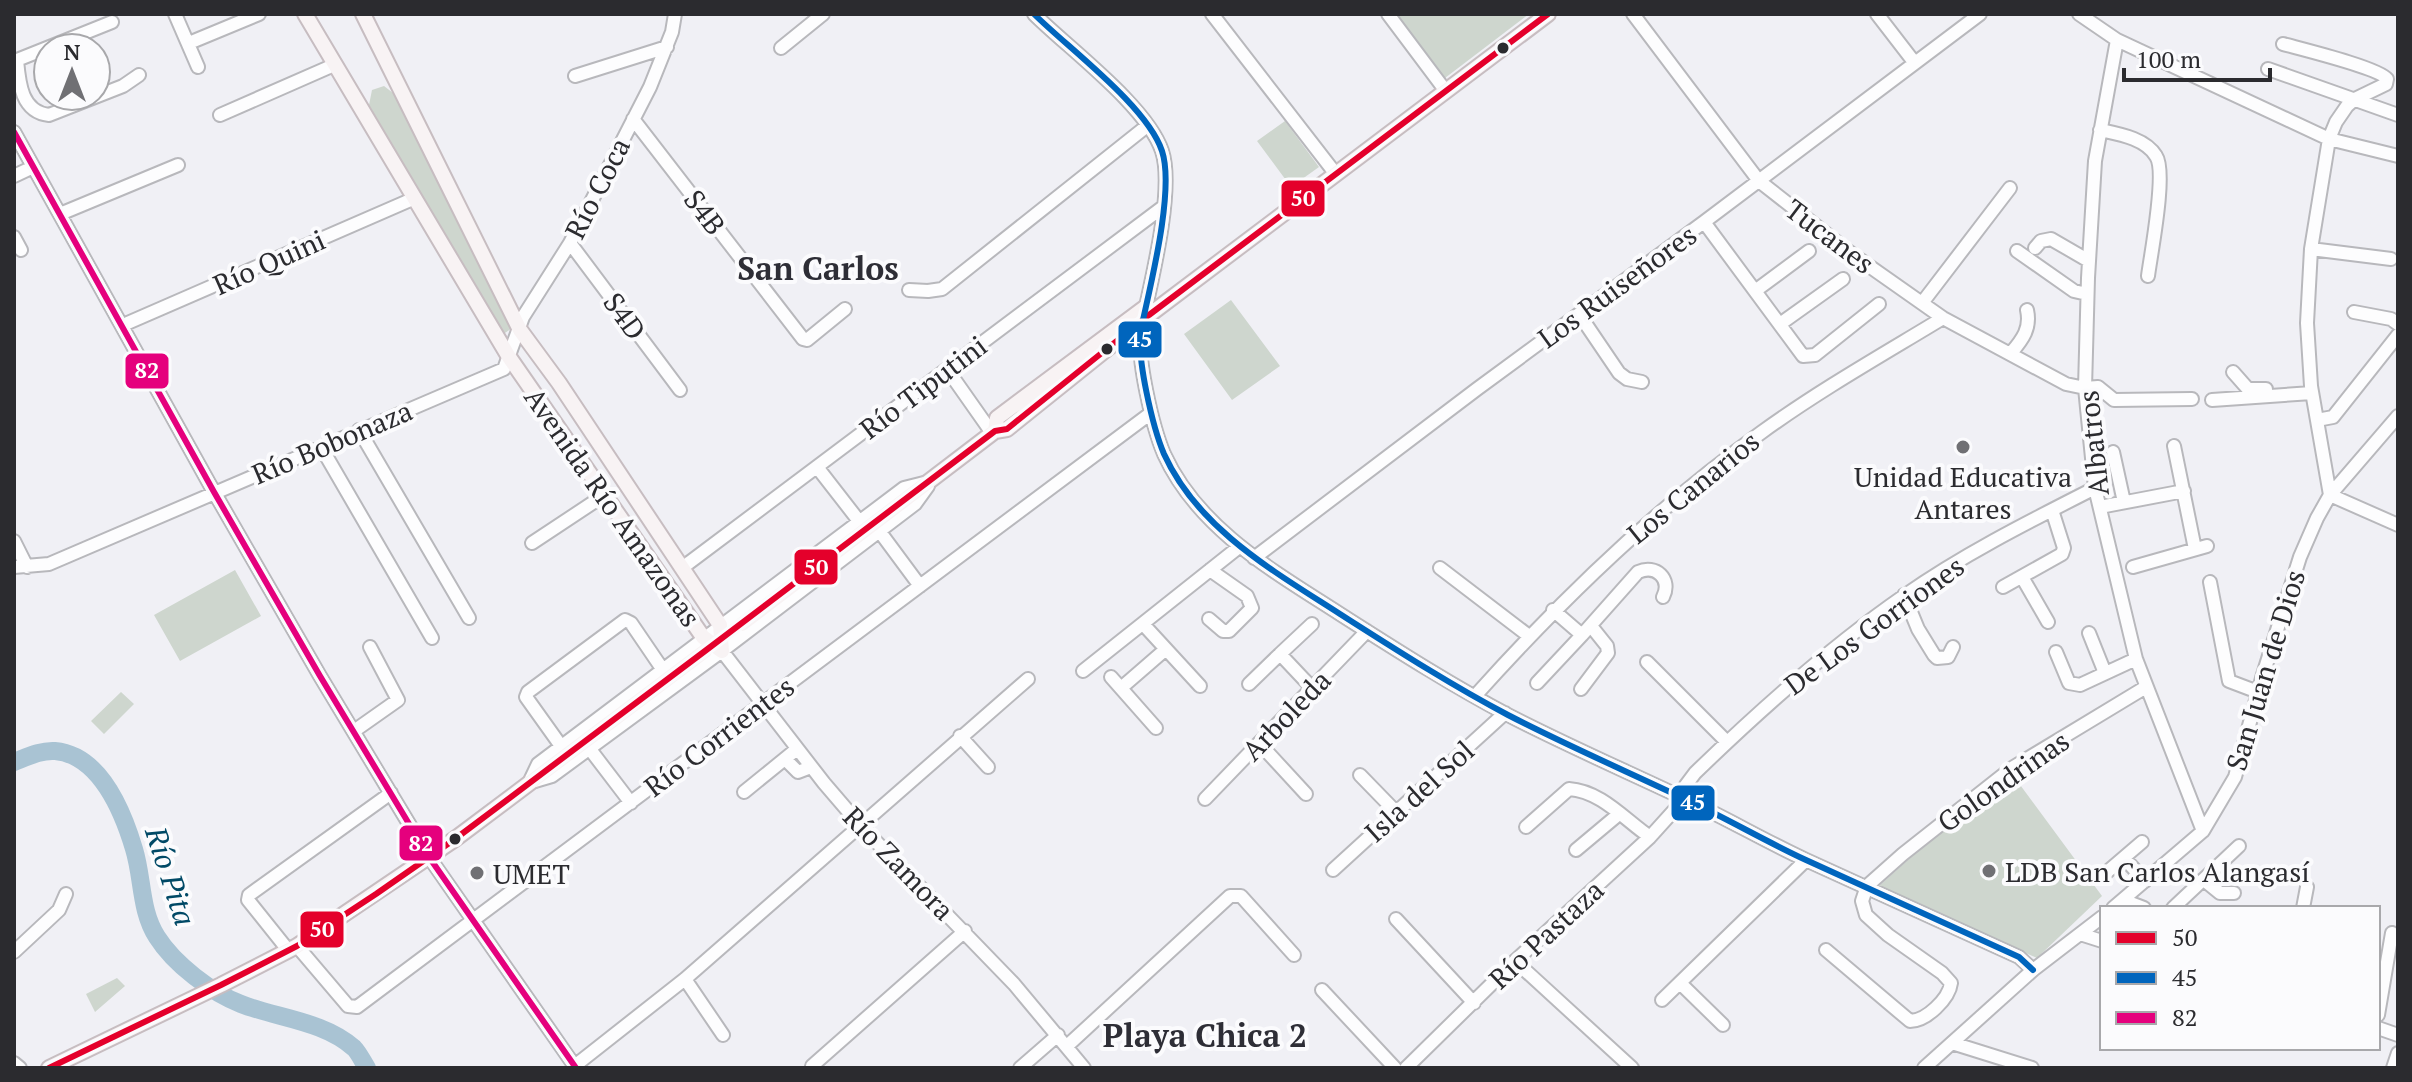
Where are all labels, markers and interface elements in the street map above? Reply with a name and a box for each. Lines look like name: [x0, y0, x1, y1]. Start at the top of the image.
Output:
north arrow: [32, 32, 112, 112]
scale bar: [2124, 32, 2270, 82]
text: N: [64, 37, 81, 66]
unlabelled marker: [1495, 40, 1511, 56]
text: 100 m: [2136, 43, 2201, 75]
street label: Río Coca: [556, 131, 638, 245]
line badge: 50: [1280, 179, 1326, 218]
street label: S4B: [676, 182, 734, 242]
text: 50: [1291, 183, 1315, 212]
street label: Tucanes: [1778, 190, 1882, 282]
street label: Los Ruiseñores: [1530, 216, 1704, 356]
street label: Río Quini: [207, 221, 331, 303]
district label: San Carlos: [737, 247, 899, 289]
street label: S4D: [595, 285, 655, 347]
line badge: 45: [1117, 320, 1163, 359]
text: 45: [1128, 324, 1152, 353]
street label: Río Tiputini: [852, 327, 994, 447]
unlabelled marker: [1099, 341, 1115, 357]
line badge: 82: [124, 352, 170, 390]
text: 82: [135, 355, 159, 384]
street label: Avenida Río Amazonas: [517, 380, 709, 634]
street label: Albatros: [2069, 389, 2117, 497]
street label: Río Bobonaza: [246, 392, 418, 492]
street label: Los Canarios: [1619, 422, 1767, 552]
marker: Unidad Educativa Antares: [1954, 438, 1972, 456]
place label: Unidad Educativa Antares: [1854, 458, 2072, 527]
street label: De Los Gorriones: [1777, 547, 1971, 703]
line badge: 50: [793, 548, 839, 586]
text: 50: [804, 552, 828, 581]
street label: San Juan de Dios: [2217, 565, 2313, 775]
street label: Arboleda: [1234, 662, 1338, 768]
street label: Río Corrientes: [637, 667, 801, 805]
street label: Golondrinas: [1930, 722, 2076, 840]
street label: Isla del Sol: [1356, 732, 1482, 850]
line badge: 45: [1670, 784, 1716, 822]
text: 45: [1681, 787, 1705, 816]
street label: Río Zamora: [836, 798, 962, 928]
water label: Río Pita: [136, 820, 206, 931]
line badge: 82: [398, 824, 444, 862]
text: 82: [409, 828, 433, 857]
unlabelled marker: [447, 831, 463, 847]
place label: LDB San Carlos Alangasí: [2005, 853, 2310, 890]
place label: UMET: [493, 855, 570, 892]
marker: LDB San Carlos Alangasí: [1980, 862, 1998, 880]
marker: UMET: [468, 864, 486, 882]
street label: Río Pastaza: [1481, 871, 1611, 997]
legend: [2100, 906, 2380, 1050]
line badge: 50: [299, 910, 345, 949]
text: 50: [310, 914, 334, 943]
text: 50: [2172, 921, 2198, 953]
text: 45: [2172, 961, 2198, 993]
text: 82: [2172, 1001, 2198, 1033]
district label: Playa Chica 2: [1103, 1014, 1307, 1056]

